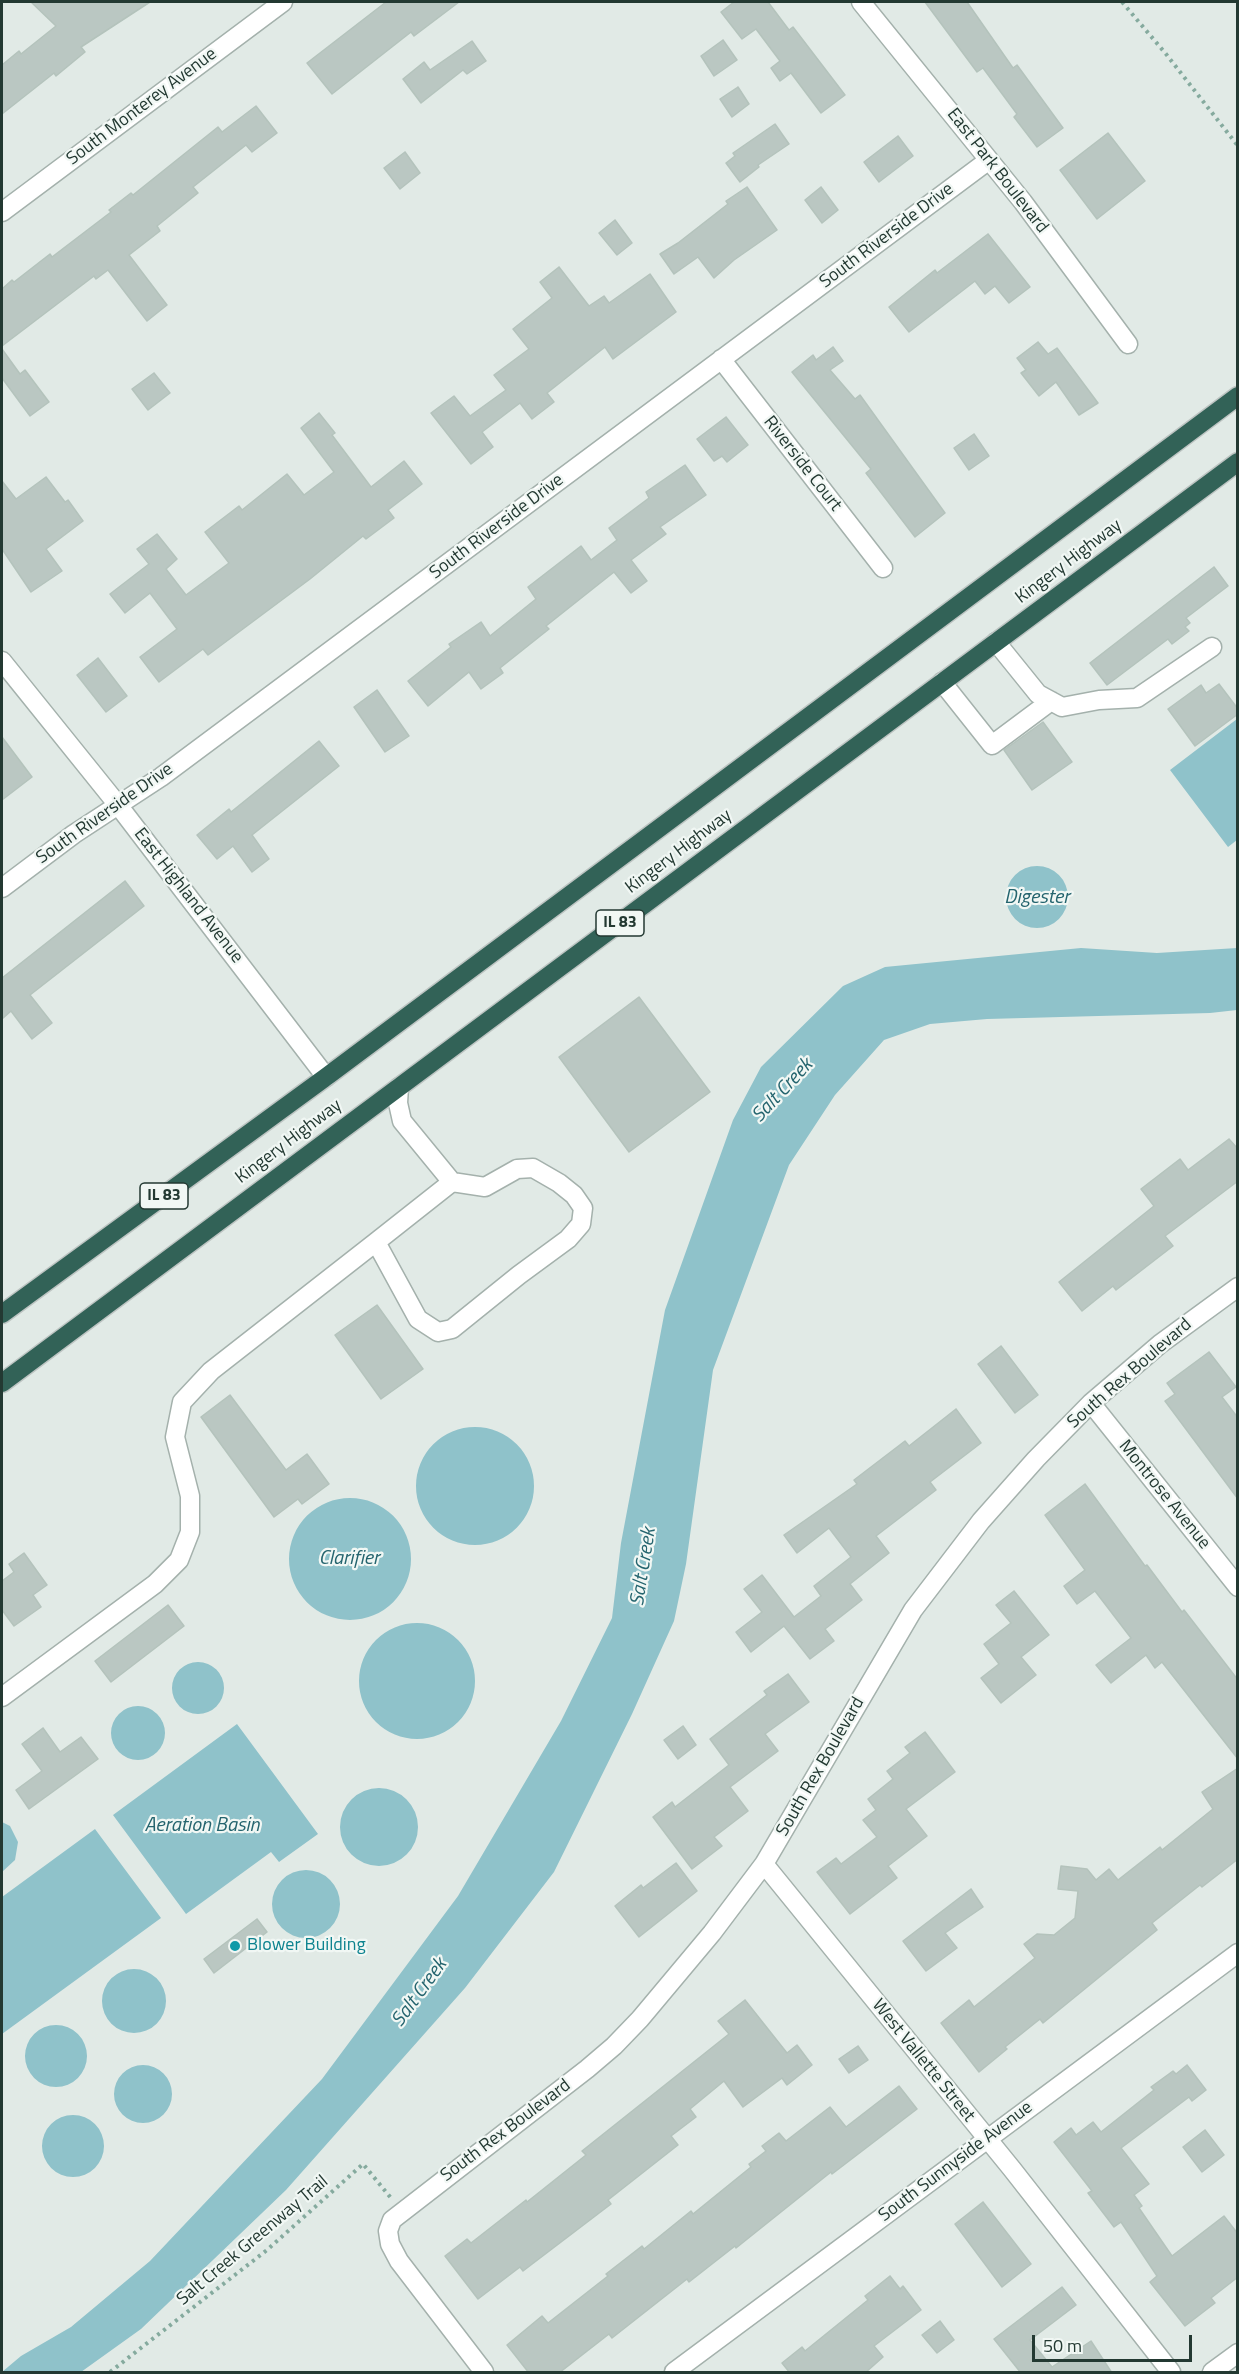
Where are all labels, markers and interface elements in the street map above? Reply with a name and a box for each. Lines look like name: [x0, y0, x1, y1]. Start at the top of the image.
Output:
street label: South Monterey Avenue: [63, 44, 221, 170]
street label: East Park Boulevard: [942, 104, 1052, 238]
street label: South Riverside Drive: [816, 179, 958, 293]
street label: Riverside Court: [758, 412, 846, 516]
street label: South Riverside Drive: [426, 470, 568, 584]
street label: Kingery Highway: [1012, 515, 1126, 609]
street label: South Riverside Drive: [33, 759, 177, 869]
street label: Kingery Highway: [622, 805, 736, 899]
street label: East Highland Avenue: [129, 824, 247, 968]
water label: Digester: [1004, 886, 1070, 910]
road number: IL 83: [596, 910, 644, 936]
water label: Salt Creek: [747, 1054, 819, 1128]
street label: Kingery Highway: [232, 1095, 346, 1189]
road number: IL 83: [140, 1183, 188, 1209]
street label: South Rex Boulevard: [1064, 1314, 1196, 1434]
street label: Montrose Avenue: [1114, 1436, 1214, 1554]
water label: Salt Creek: [626, 1526, 662, 1608]
water label: Clarifier: [319, 1547, 379, 1571]
street label: South Rex Boulevard: [772, 1694, 870, 1840]
water label: Aeration Basin: [144, 1814, 260, 1838]
place label: Blower Building: [247, 1935, 366, 1957]
marker: Blower Building: [228, 1939, 242, 1953]
water label: Salt Creek: [387, 1954, 453, 2032]
street label: West Vallette Street: [867, 1995, 979, 2127]
street label: South Rex Boulevard: [437, 2075, 575, 2187]
street label: South Sunnyside Avenue: [875, 2097, 1037, 2227]
street label: Salt Creek Greenway Trail: [173, 2171, 333, 2311]
scale bar: [1035, 2323, 1196, 2361]
text: 50 m: [1043, 2332, 1082, 2359]

